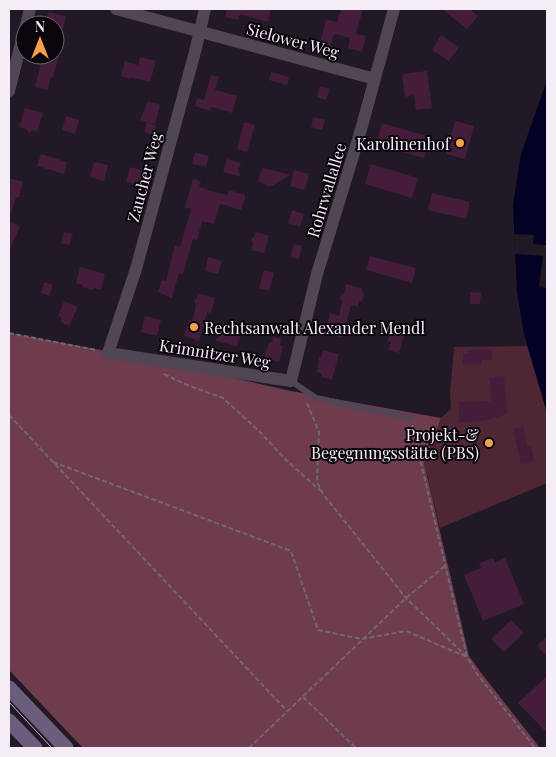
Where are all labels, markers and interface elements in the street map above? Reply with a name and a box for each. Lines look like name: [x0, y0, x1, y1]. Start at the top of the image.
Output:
north arrow: [15, 15, 65, 65]
text: N: [35, 17, 45, 36]
street label: Sielower Weg: [244, 18, 342, 63]
street label: Zaucher Weg: [122, 129, 166, 224]
place label: Karolinenhof: [356, 133, 452, 154]
marker: Karolinenhof: [454, 137, 466, 149]
street label: Rohrwallallee: [302, 140, 350, 240]
place label: Rechtsanwalt Alexander Mendl: [204, 317, 425, 338]
marker: Rechtsanwalt Alexander Mendl: [188, 321, 200, 333]
street label: Krimnitzer Weg: [158, 334, 273, 372]
place label: Projekt-& Begegnungsstätte (PBS): [311, 424, 480, 463]
marker: Projekt-& Begegnungsstätte (PBS): [483, 437, 495, 449]

